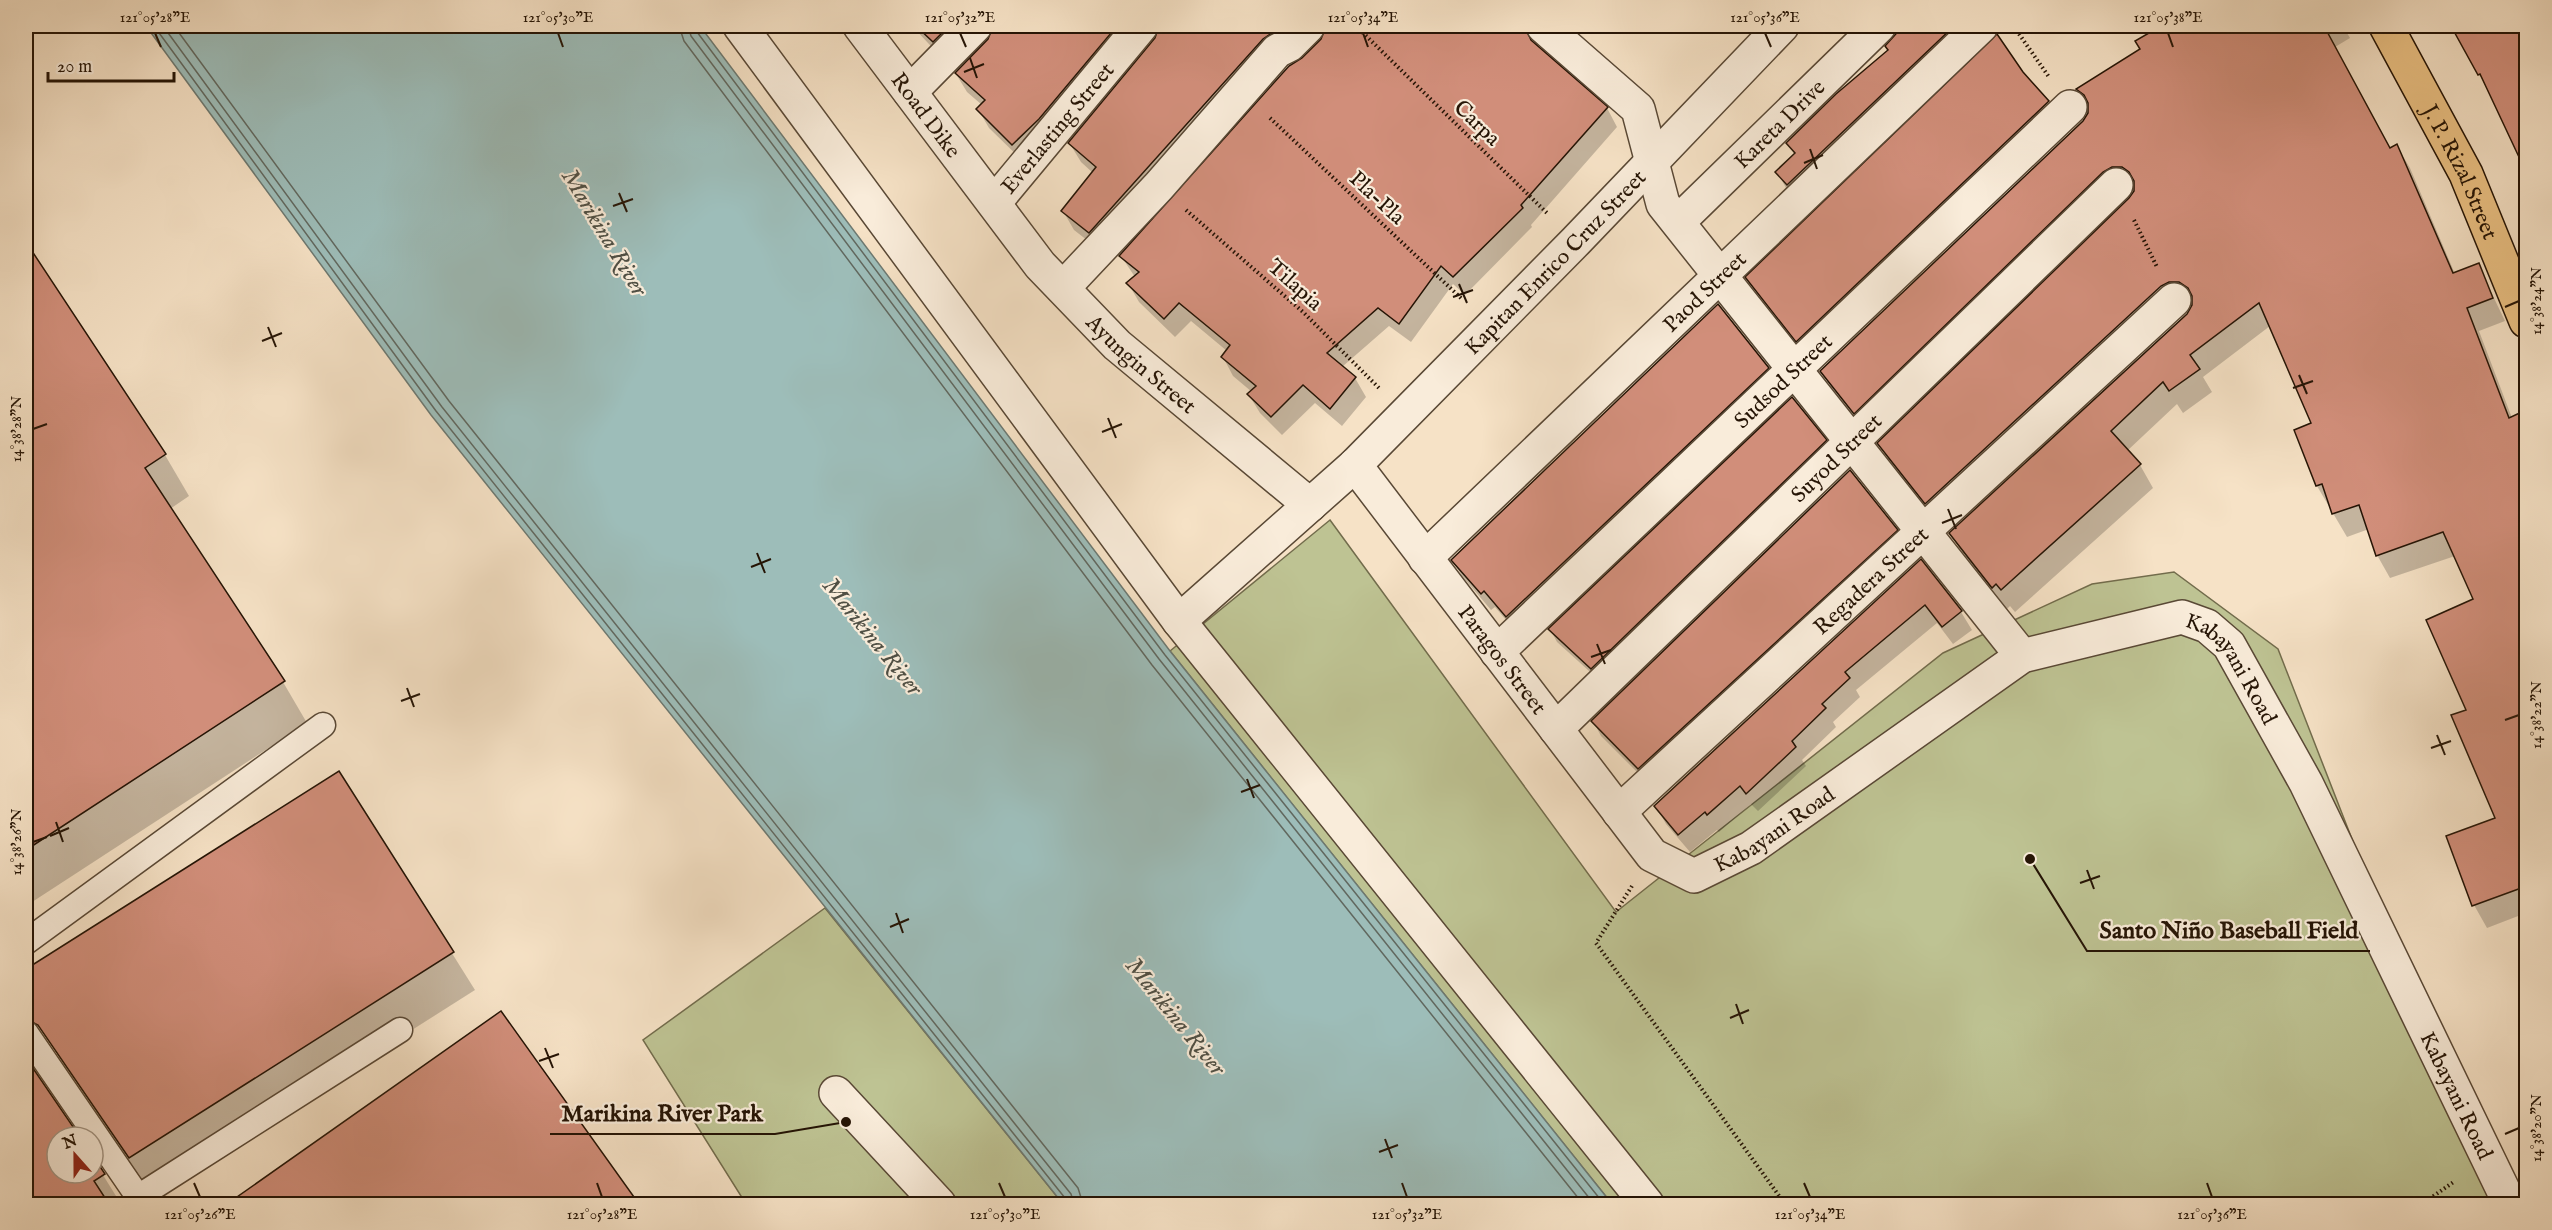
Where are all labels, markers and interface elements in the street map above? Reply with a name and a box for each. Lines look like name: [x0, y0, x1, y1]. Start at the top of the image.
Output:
text: 121°05'28"E: [120, 8, 190, 27]
text: 121°05'30"E: [523, 8, 593, 27]
text: 121°05'32"E: [925, 8, 995, 27]
text: 121°05'34"E: [1328, 8, 1398, 27]
text: 121°05'36"E: [1730, 8, 1800, 27]
text: 121°05'38"E: [2133, 8, 2203, 27]
scale bar: [48, 45, 174, 83]
text: 20 m: [57, 56, 92, 79]
street label: Everlasting Street: [995, 57, 1121, 200]
street label: Road Dike: [884, 68, 966, 164]
street label: Kareta Drive: [1729, 74, 1832, 176]
street label: Carpa: [1447, 94, 1506, 153]
street label: J. P. Rizal Street: [2414, 97, 2503, 245]
water label: Marikina River: [554, 163, 655, 304]
street label: Kapitan Enrico Cruz Street: [1459, 164, 1653, 362]
street label: Pla-Pla: [1343, 165, 1411, 232]
street label: Paod Street: [1658, 246, 1753, 339]
street label: Tilapia: [1261, 253, 1328, 318]
text: 14°38'24"N: [2527, 267, 2546, 335]
street label: Ayungin Street: [1078, 309, 1202, 421]
street label: Sudsod Street: [1729, 328, 1839, 435]
text: 14°38'28"N: [7, 396, 26, 462]
street label: Suyod Street: [1786, 408, 1889, 509]
street label: Regadera Street: [1808, 521, 1936, 642]
water label: Marikina River: [815, 571, 930, 704]
street label: Paragos Street: [1451, 600, 1552, 721]
street label: Kabayani Road: [2181, 607, 2283, 730]
text: 14°38'22"N: [2527, 681, 2546, 749]
street label: Kabayani Road: [1710, 781, 1841, 880]
text: 14°38'26"N: [7, 808, 26, 876]
callout: Santo Niño Baseball Field: [2087, 909, 2370, 951]
text: Santo Niño Baseball Field: [2100, 916, 2360, 947]
water label: Marikina River: [1118, 951, 1233, 1084]
street label: Kabayani Road: [2413, 1027, 2498, 1165]
callout: Marikina River Park: [550, 1092, 775, 1134]
text: 14°38'20"N: [2527, 1094, 2546, 1162]
text: Marikina River Park: [561, 1099, 764, 1130]
north arrow: [45, 1125, 105, 1185]
text: N: [59, 1131, 81, 1155]
text: 121°05'26"E: [164, 1205, 236, 1224]
text: 121°05'28"E: [567, 1205, 637, 1224]
text: 121°05'30"E: [970, 1205, 1040, 1224]
text: 121°05'32"E: [1372, 1205, 1442, 1224]
text: 121°05'34"E: [1775, 1205, 1845, 1224]
text: 121°05'36"E: [2177, 1205, 2247, 1224]

